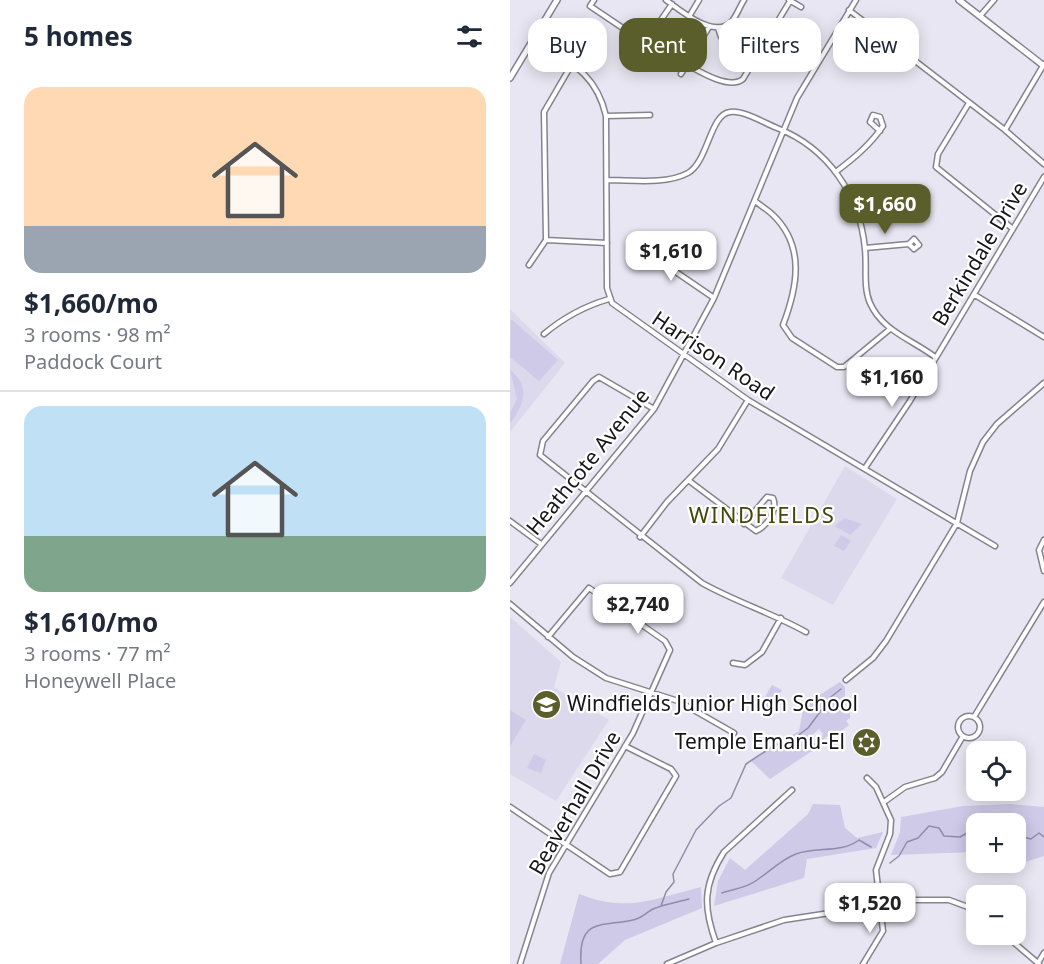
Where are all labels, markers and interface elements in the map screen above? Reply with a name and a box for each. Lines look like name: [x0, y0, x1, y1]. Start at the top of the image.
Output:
text: 5 homes: [24, 18, 133, 54]
chip: Buy: [528, 18, 607, 72]
chip: Rent: [619, 18, 707, 72]
chip: Filters: [719, 18, 821, 72]
chip: New: [833, 18, 919, 72]
icon: filters: [453, 20, 486, 53]
icon: home: [201, 126, 309, 234]
street label: Berkindale Drive: [925, 176, 1033, 331]
pin: $1,660: [836, 184, 934, 235]
text: $1,660: [854, 190, 916, 217]
pin: $1,610: [622, 231, 720, 282]
text: $1,610: [640, 237, 702, 264]
text: $1,660/mo: [24, 285, 158, 321]
street label: Harrison Road: [647, 304, 780, 406]
text: 3 rooms · 98 m²: [24, 321, 171, 348]
text: Paddock Court: [24, 348, 162, 375]
pin: $1,160: [843, 357, 941, 408]
text: $1,160: [861, 363, 923, 390]
street label: Heathcote Avenue: [519, 382, 655, 541]
icon: home: [201, 445, 309, 553]
district label: WINDFIELDS: [689, 499, 835, 529]
pin: $2,740: [589, 584, 687, 635]
text: $2,740: [607, 590, 669, 617]
text: $1,610/mo: [24, 604, 158, 640]
text: 3 rooms · 77 m²: [24, 640, 171, 667]
text: Honeywell Place: [24, 667, 176, 694]
school or university icon: Windfields Junior High School: [530, 688, 562, 720]
place label: Windfields Junior High School: [567, 689, 858, 717]
street label: Beaverhall Drive: [522, 726, 627, 879]
synagogue icon: Temple Emanu-El: [850, 726, 882, 758]
place label: Temple Emanu-El: [675, 727, 845, 755]
map controls: [966, 741, 1026, 945]
button: locate: [966, 741, 1026, 801]
button: +: [966, 813, 1026, 873]
pin: $1,520: [821, 883, 919, 934]
button: −: [966, 885, 1026, 945]
text: $1,520: [839, 889, 901, 916]

